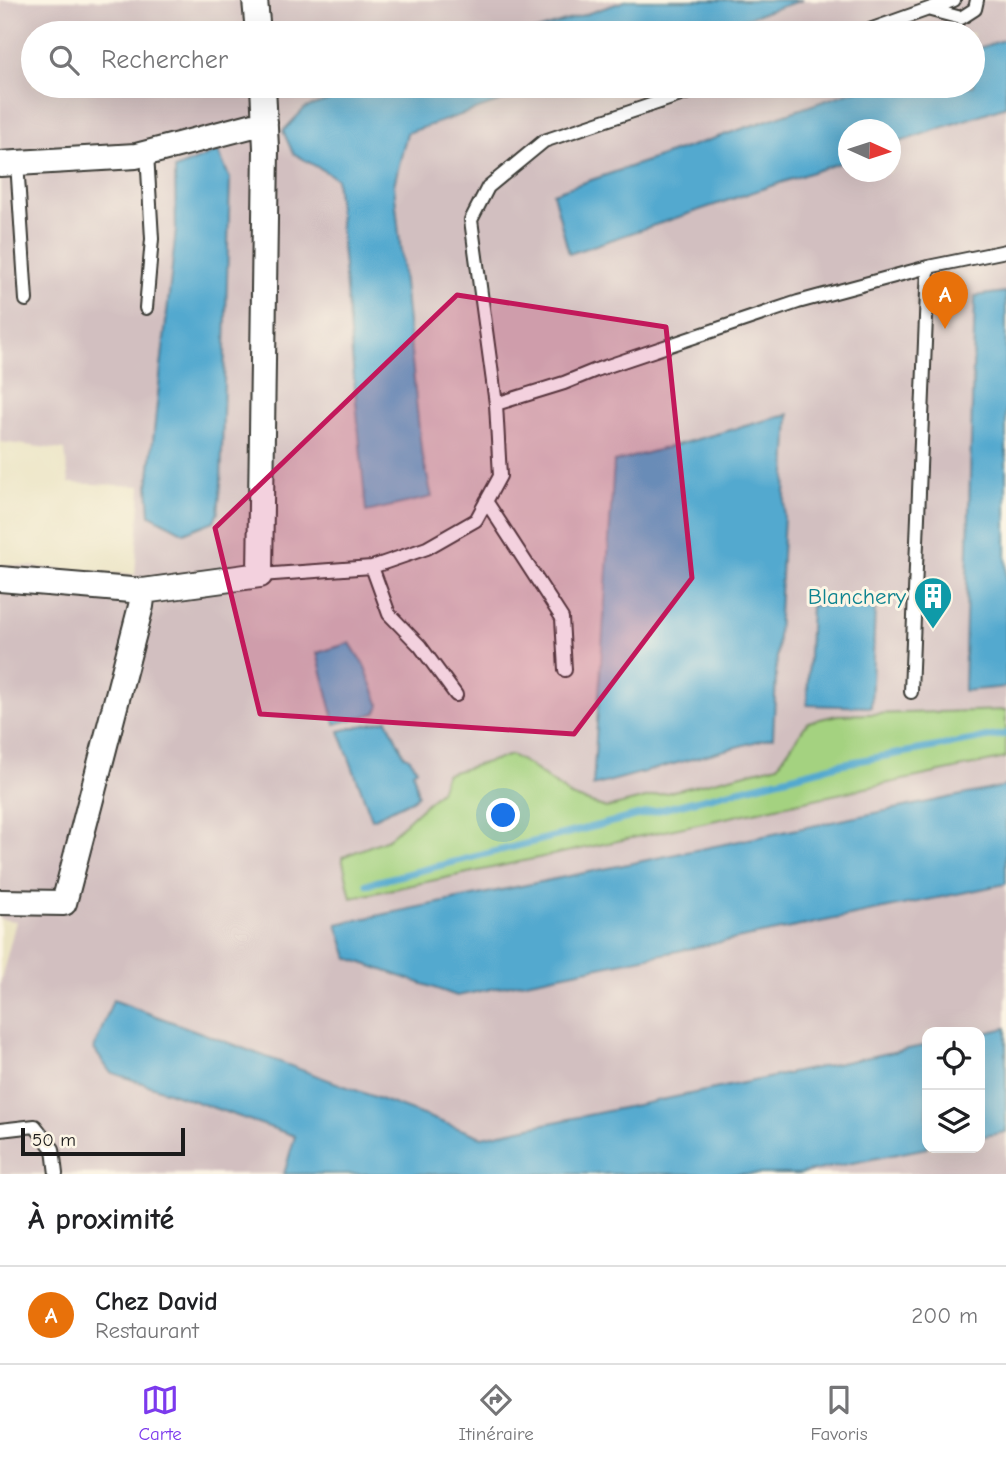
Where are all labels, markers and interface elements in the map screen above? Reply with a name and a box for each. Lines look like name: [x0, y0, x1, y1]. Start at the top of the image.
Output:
search box: [21, 21, 985, 98]
icon: search: [45, 41, 83, 79]
text: Rechercher: [101, 45, 228, 75]
north arrow: [838, 119, 901, 182]
pin: A: [922, 271, 968, 329]
building icon: Blanchery: [912, 575, 954, 630]
place label: Blanchery: [808, 583, 907, 610]
your location: [486, 798, 520, 832]
map controls: [922, 1027, 985, 1153]
button: locate: [922, 1027, 985, 1090]
button: layers: [922, 1090, 985, 1153]
scale bar: [21, 1125, 186, 1157]
text: 50 m: [32, 1129, 76, 1151]
text: À proximité: [28, 1202, 174, 1237]
text: Chez David: [95, 1287, 218, 1317]
text: A: [45, 1302, 57, 1329]
text: 200 m: [911, 1302, 978, 1329]
text: Restaurant: [95, 1317, 199, 1344]
tab: Carte: [138, 1381, 182, 1445]
tab: Itinéraire: [459, 1381, 534, 1445]
tab: Favoris: [811, 1381, 868, 1445]

